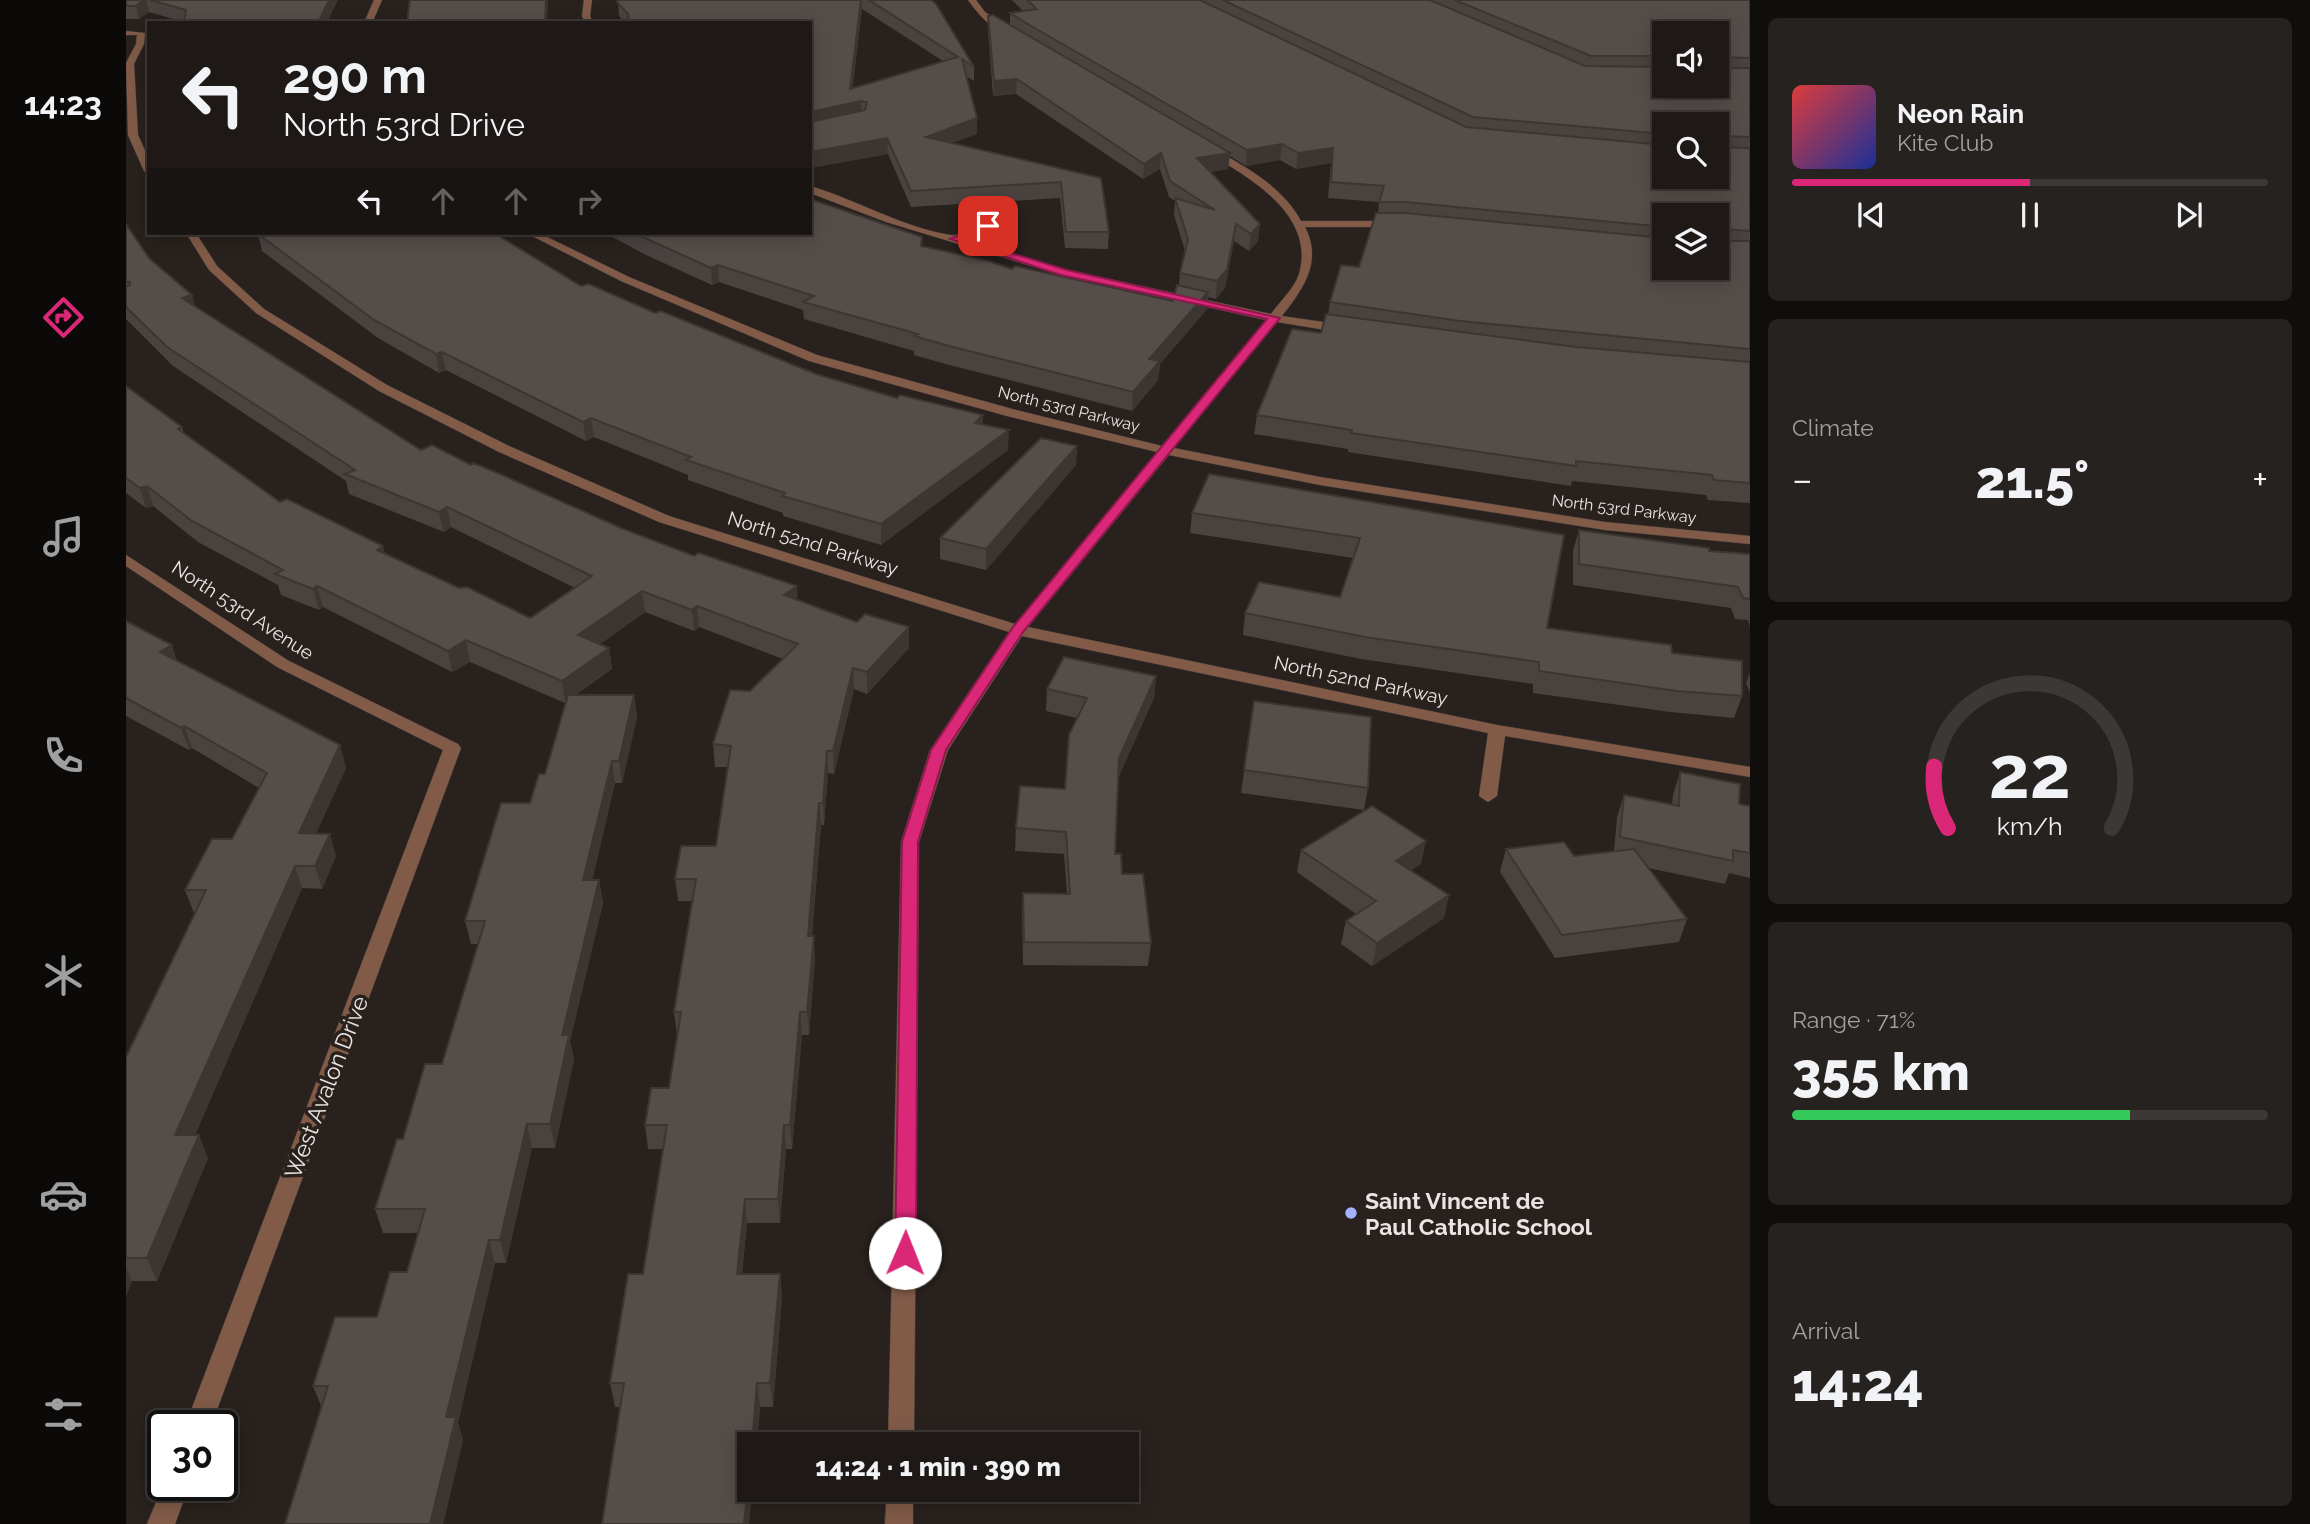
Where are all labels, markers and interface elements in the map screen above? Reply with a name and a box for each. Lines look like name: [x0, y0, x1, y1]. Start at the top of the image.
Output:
map controls: [1652, 21, 1729, 280]
button: sound: [1652, 21, 1729, 98]
text: 290 m: [283, 47, 427, 104]
icon: left: [168, 49, 259, 140]
text: 14:23: [24, 85, 102, 122]
text: Neon Rain: [1897, 99, 2024, 129]
text: North 53rd Drive: [283, 106, 525, 143]
button: search: [1652, 112, 1729, 189]
text: Kite Club: [1897, 129, 1994, 156]
icon: left: [351, 182, 389, 220]
icon: ahead: [424, 182, 462, 220]
icon: ahead: [497, 182, 535, 220]
icon: right: [570, 182, 608, 220]
pin: [958, 196, 1018, 256]
icon: previous: [1852, 196, 1890, 234]
icon: pause: [2011, 196, 2049, 234]
icon: next: [2170, 196, 2208, 234]
button: layers: [1652, 203, 1729, 280]
icon: arrive: [969, 207, 1007, 245]
icon: directions: [39, 293, 88, 342]
street label: North 53rd Parkway: [996, 382, 1142, 436]
text: Climate: [1792, 414, 1874, 441]
text: 21.5°: [1975, 449, 2089, 510]
text: −: [1792, 457, 1812, 502]
text: +: [2252, 457, 2268, 502]
street label: North 53rd Parkway: [1551, 491, 1698, 527]
street label: North 52nd Parkway: [725, 507, 901, 579]
icon: music: [39, 512, 88, 561]
street label: North 53rd Avenue: [168, 556, 318, 664]
street label: North 52nd Parkway: [1272, 651, 1450, 709]
text: 22: [1989, 730, 2071, 815]
icon: phone: [39, 731, 88, 780]
text: km/h: [1997, 811, 2063, 841]
icon: climate: [39, 951, 88, 1000]
street label: West Avalon Drive: [279, 992, 373, 1182]
text: Range · 71%: [1792, 1006, 1915, 1033]
text: 355 km: [1792, 1041, 1970, 1102]
icon: car: [39, 1170, 88, 1219]
place label: Saint Vincent de Paul Catholic School: [1365, 1187, 1593, 1240]
marker: Saint Vincent de Paul Catholic School: [1343, 1205, 1359, 1221]
position arrow: [868, 1216, 942, 1290]
text: Arrival: [1792, 1317, 1859, 1344]
text: 14:24: [1792, 1352, 1923, 1413]
icon: filters: [39, 1390, 88, 1439]
speed limit sign: 30: [147, 1410, 238, 1501]
text: 14:24 · 1 min · 390 m: [815, 1452, 1061, 1482]

